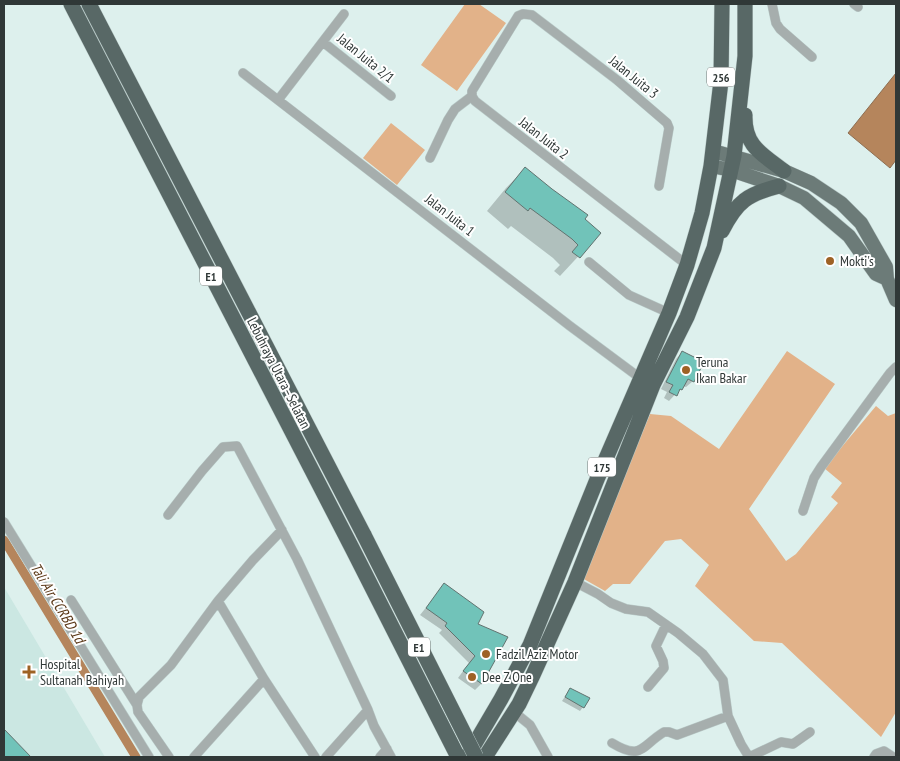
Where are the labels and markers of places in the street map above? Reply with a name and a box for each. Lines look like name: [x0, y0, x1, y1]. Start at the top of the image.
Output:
place label: Mokti's: [840, 252, 874, 270]
marker: Mokti's: [824, 255, 836, 267]
place label: Teruna Ikan Bakar: [696, 353, 747, 387]
marker: Teruna Ikan Bakar: [680, 364, 692, 376]
place label: Fadzil Aziz Motor: [496, 645, 578, 663]
marker: Fadzil Aziz Motor: [480, 648, 492, 660]
place label: Hospital Sultanah Bahiyah: [40, 655, 124, 689]
marker: Hospital Sultanah Bahiyah: [22, 665, 36, 679]
place label: Dee Z One: [482, 668, 532, 686]
marker: Dee Z One: [466, 671, 478, 683]

